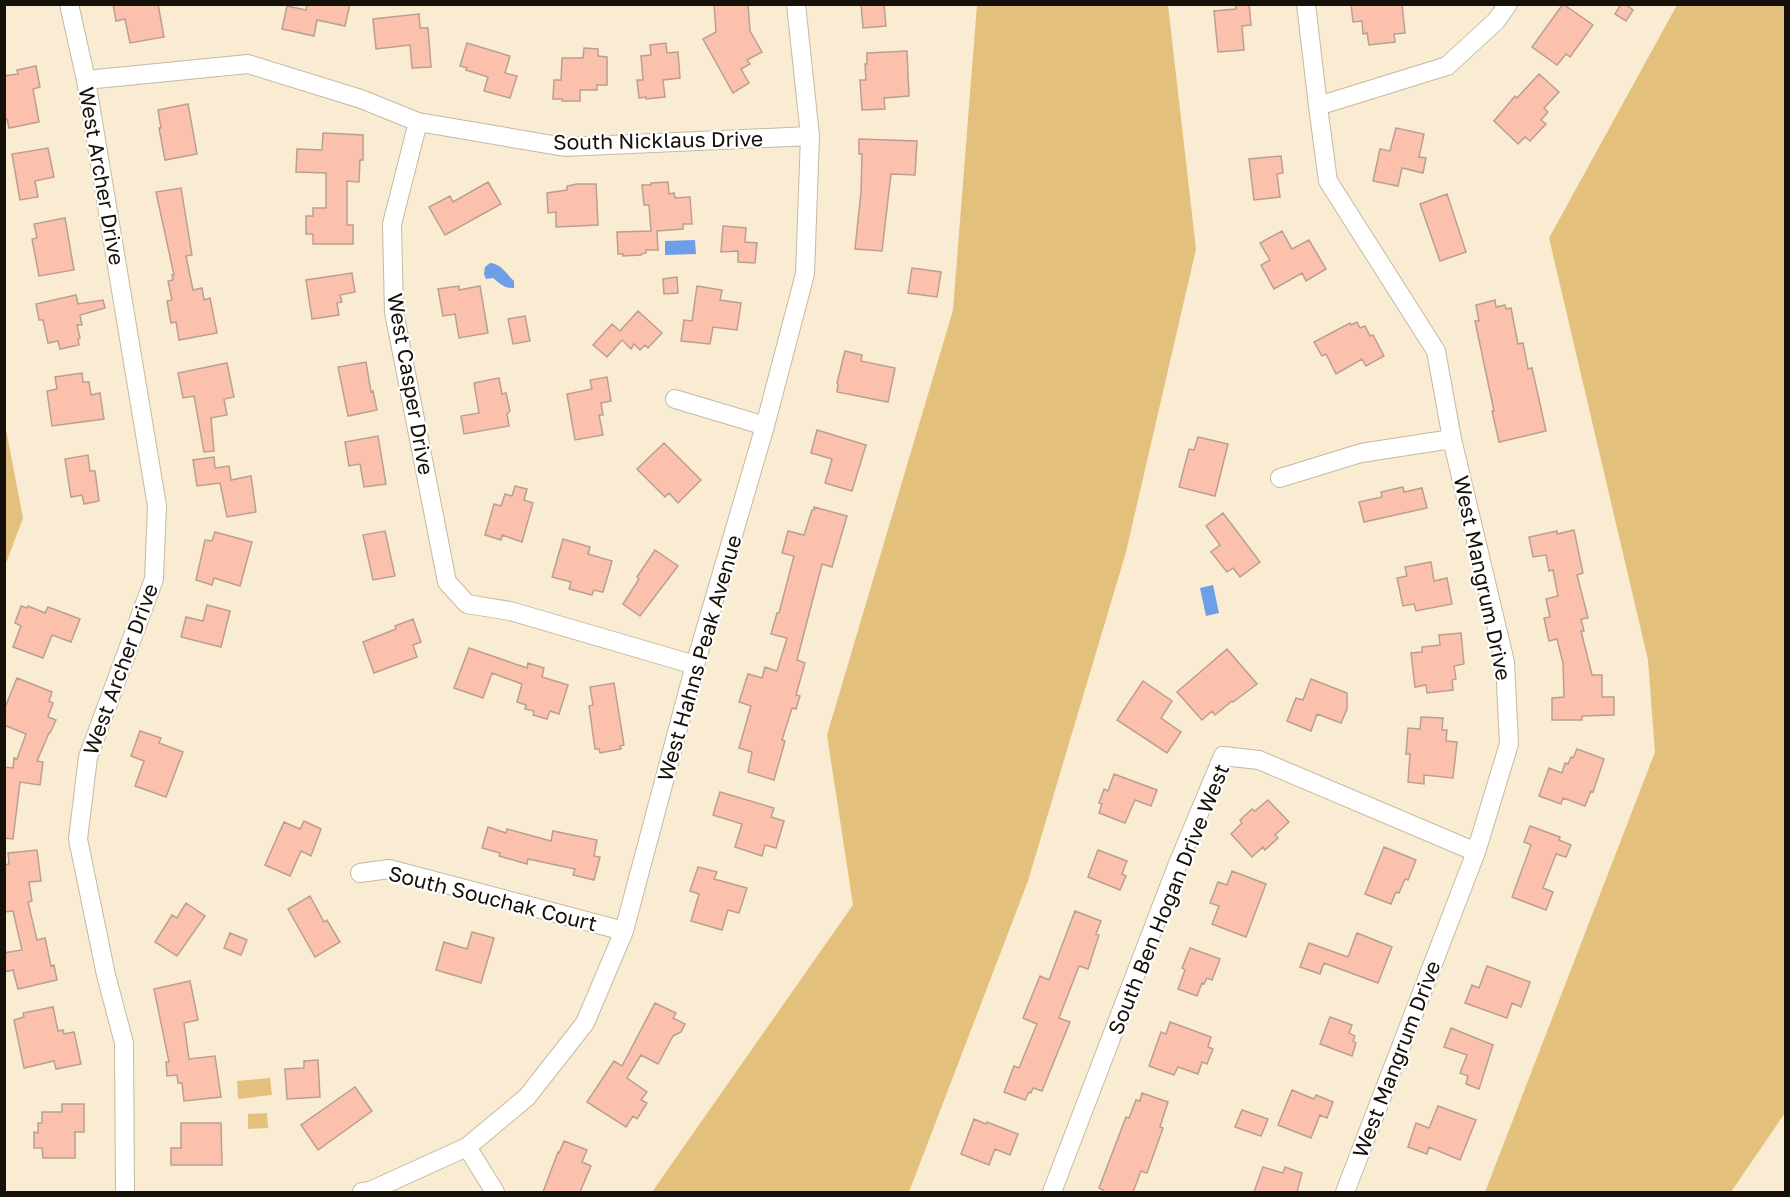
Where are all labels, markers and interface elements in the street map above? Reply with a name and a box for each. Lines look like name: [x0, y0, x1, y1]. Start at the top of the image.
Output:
street label: West Archer Drive: [74, 85, 130, 267]
street label: South Nicklaus Drive: [553, 125, 763, 155]
street label: West Casper Drive: [382, 291, 440, 477]
street label: West Mangrum Drive: [1449, 473, 1517, 683]
street label: West Hahns Peak Avenue: [651, 532, 747, 784]
street label: West Archer Drive: [77, 580, 163, 758]
street label: South Ben Hogan Drive West: [1102, 760, 1234, 1038]
street label: South Souchak Court: [386, 860, 600, 936]
street label: West Mangrum Drive: [1346, 957, 1446, 1161]

